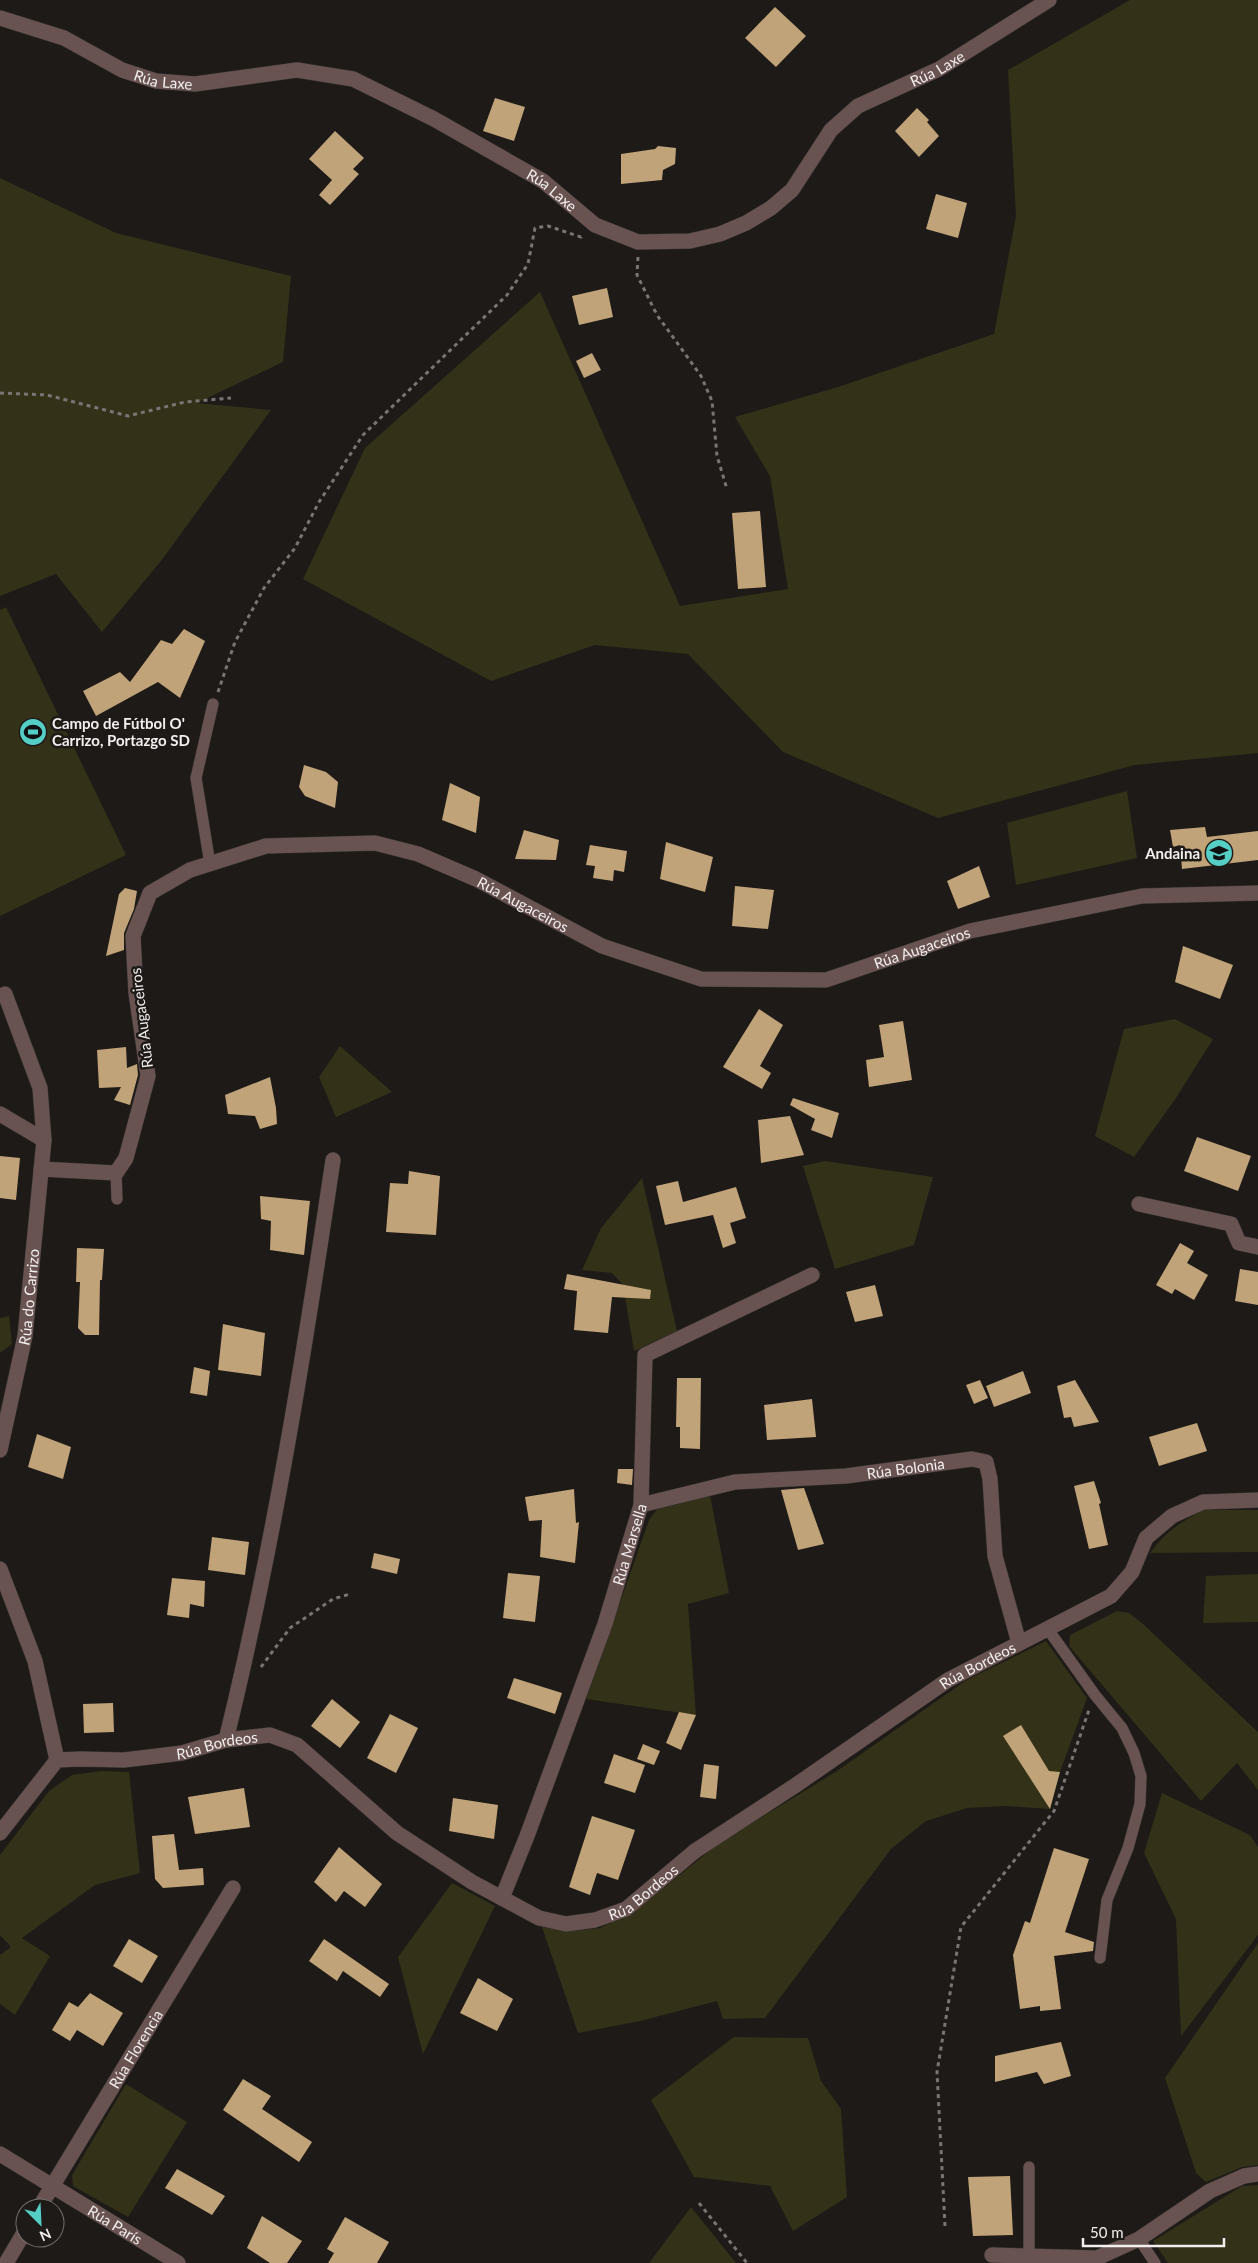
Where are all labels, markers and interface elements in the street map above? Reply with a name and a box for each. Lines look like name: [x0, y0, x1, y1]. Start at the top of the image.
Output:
street label: Rúa Laxe: [907, 46, 968, 90]
street label: Rúa Laxe: [132, 65, 193, 93]
street label: Rúa Laxe: [524, 165, 581, 215]
place label: Campo de Fútbol O' Carrizo, Portazgo SD: [52, 714, 190, 749]
sports icon: Campo de Fútbol O' Carrizo, Portazgo SD: [18, 717, 48, 747]
school or university icon: Andaina: [1204, 838, 1234, 868]
place label: Andaina: [1144, 844, 1200, 862]
street label: Rúa Augaceiros: [474, 872, 572, 936]
street label: Rúa Augaceiros: [871, 923, 972, 972]
street label: Rúa Augaceiros: [126, 967, 156, 1069]
street label: Rúa do Carrizo: [14, 1248, 42, 1347]
street label: Rúa Bolonia: [865, 1454, 946, 1482]
street label: Rúa Marsella: [608, 1501, 650, 1587]
street label: Rúa Bordeos: [936, 1638, 1018, 1692]
street label: Rúa Bordeos: [175, 1727, 259, 1763]
street label: Rúa Bordeos: [606, 1860, 682, 1924]
street label: Rúa Florencia: [105, 2006, 166, 2092]
north arrow: [15, 2198, 65, 2248]
street label: Rúa París: [85, 2201, 146, 2248]
scale bar: [1083, 2216, 1224, 2248]
text: 50 m: [1090, 2223, 1124, 2241]
text: N: [37, 2225, 54, 2245]

